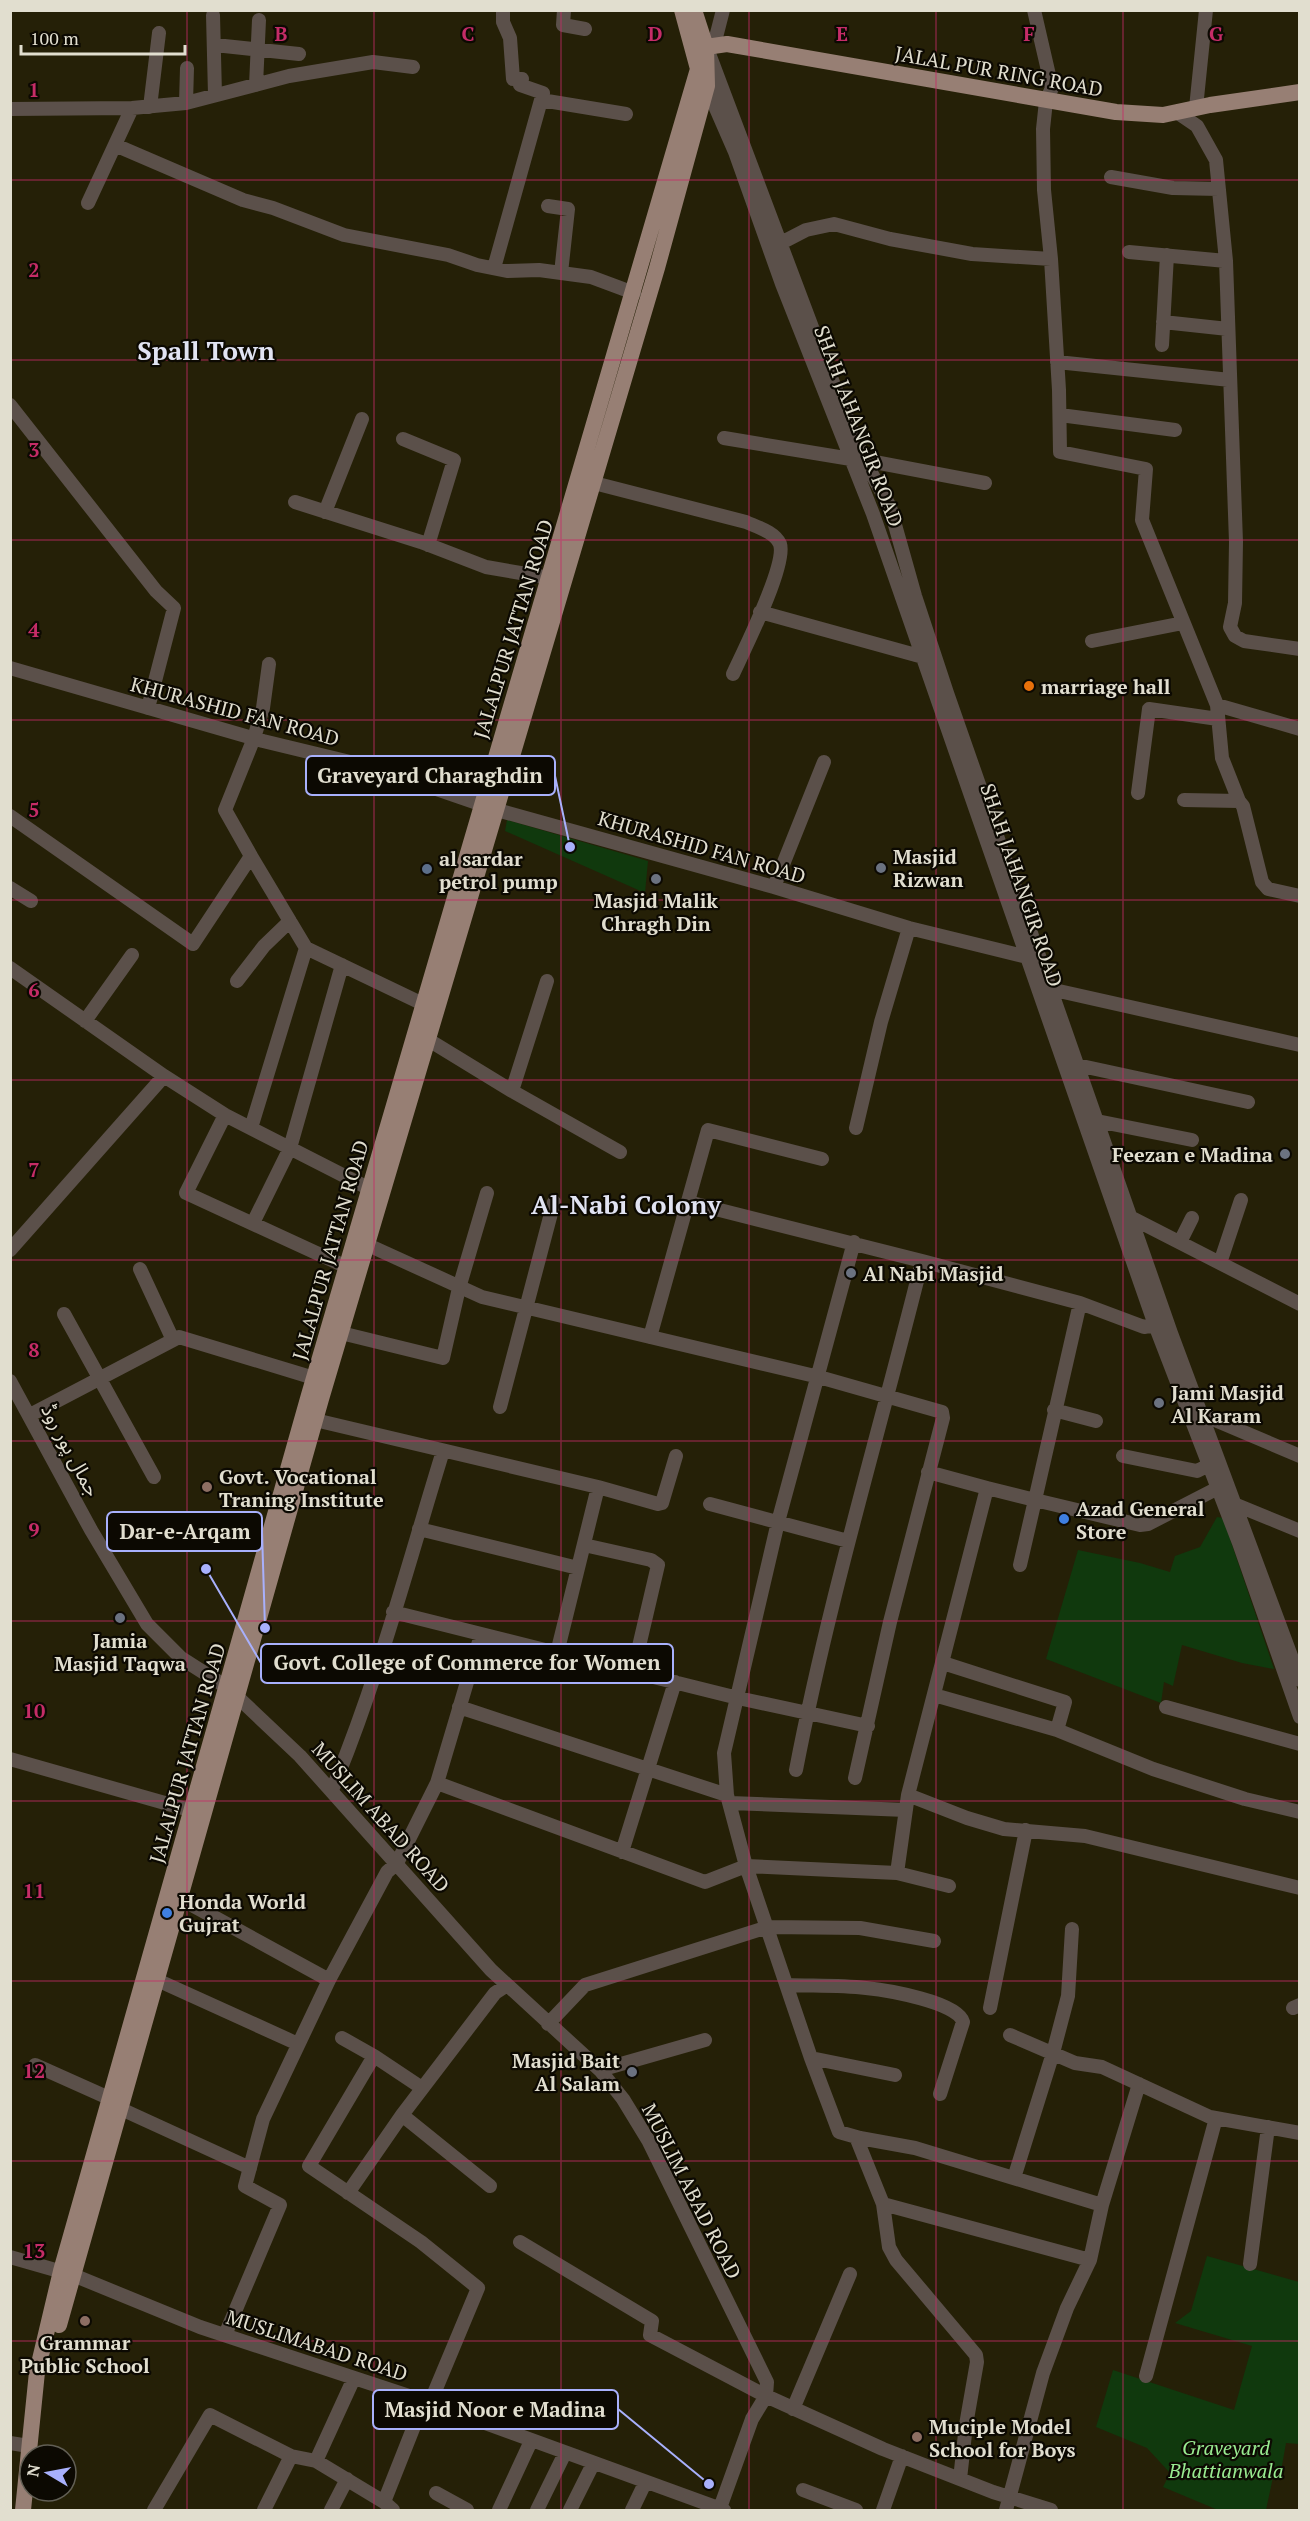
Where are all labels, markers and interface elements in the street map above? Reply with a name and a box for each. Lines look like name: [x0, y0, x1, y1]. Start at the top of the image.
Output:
scale bar: [21, 18, 184, 56]
text: B: [275, 20, 288, 47]
text: C: [461, 20, 475, 47]
text: D: [648, 20, 662, 47]
text: E: [836, 20, 848, 47]
text: F: [1023, 20, 1035, 47]
text: G: [1209, 20, 1223, 47]
text: 100 m: [30, 26, 79, 50]
street label: JALAL PUR RING ROAD: [893, 39, 1105, 103]
text: 1: [28, 76, 40, 103]
text: 2: [28, 256, 40, 283]
street label: SHAH JAHANGIR ROAD: [808, 321, 910, 531]
district label: Spall Town: [137, 333, 275, 367]
text: 3: [28, 436, 40, 463]
street label: JALALPUR JATTAN ROAD: [467, 516, 559, 742]
text: 4: [28, 616, 40, 643]
street label: KHURASHID FAN ROAD: [128, 670, 342, 752]
place label: marriage hall: [1041, 673, 1171, 700]
marker: marriage hall: [1022, 679, 1036, 693]
callout: Graveyard Charaghdin: [306, 756, 555, 795]
text: Graveyard Charaghdin: [317, 761, 543, 789]
street label: SHAH JAHANGIR ROAD: [974, 780, 1070, 990]
text: 5: [28, 796, 40, 823]
street label: KHURASHID FAN ROAD: [595, 804, 809, 890]
place label: Masjid Rizwan: [893, 843, 964, 893]
place label: al sardar petrol pump: [439, 845, 558, 895]
marker: Masjid Rizwan: [874, 861, 888, 875]
marker: al sardar petrol pump: [420, 862, 434, 876]
marker: Masjid Malik Chragh Din: [649, 872, 663, 886]
place label: Masjid Malik Chragh Din: [594, 887, 718, 937]
text: 6: [28, 976, 40, 1003]
street label: JALALPUR JATTAN ROAD: [286, 1137, 374, 1363]
place label: Feezan e Madina: [1112, 1141, 1273, 1168]
marker: Feezan e Madina: [1278, 1147, 1292, 1161]
text: 7: [28, 1156, 40, 1183]
district label: Al-Nabi Colony: [531, 1187, 722, 1221]
place label: Al Nabi Masjid: [863, 1260, 1004, 1287]
marker: Al Nabi Masjid: [844, 1266, 858, 1280]
text: 8: [28, 1336, 40, 1363]
place label: Jami Masjid Al Karam: [1171, 1379, 1284, 1429]
marker: Jami Masjid Al Karam: [1152, 1396, 1166, 1410]
street label: جمال پور روڈ: [35, 1399, 107, 1501]
place label: Govt. Vocational Traning Institute: [219, 1463, 384, 1513]
marker: Govt. Vocational Traning Institute: [200, 1480, 214, 1494]
place label: Azad General Store: [1076, 1495, 1205, 1545]
callout: Dar-e-Arqam: [107, 1512, 262, 1551]
marker: Azad General Store: [1057, 1512, 1071, 1526]
text: 9: [28, 1516, 40, 1543]
text: Dar-e-Arqam: [119, 1517, 251, 1545]
marker: Jamia Masjid Taqwa: [113, 1611, 127, 1625]
place label: Jamia Masjid Taqwa: [54, 1627, 186, 1677]
street label: JALALPUR JATTAN ROAD: [143, 1640, 231, 1866]
callout: Govt. College of Commerce for Women: [261, 1644, 673, 1683]
text: Govt. College of Commerce for Women: [274, 1648, 661, 1676]
text: 10: [23, 1697, 45, 1724]
street label: MUSLIM ABAD ROAD: [306, 1736, 456, 1898]
text: 11: [23, 1877, 45, 1904]
place label: Honda World Gujrat: [179, 1888, 306, 1938]
marker: Honda World Gujrat: [160, 1906, 174, 1920]
place label: Masjid Bait Al Salam: [512, 2047, 621, 2097]
text: 12: [23, 2057, 45, 2084]
marker: Masjid Bait Al Salam: [625, 2065, 639, 2079]
street label: MUSLIM ABAD ROAD: [636, 2099, 748, 2283]
text: 13: [23, 2237, 45, 2264]
street label: MUSLIMABAD ROAD: [223, 2303, 411, 2387]
marker: Grammar Public School: [78, 2314, 92, 2328]
place label: Grammar Public School: [20, 2329, 150, 2379]
callout: Masjid Noor e Madina: [373, 2390, 618, 2429]
text: Masjid Noor e Madina: [384, 2395, 606, 2423]
place label: Muciple Model School for Boys: [929, 2413, 1076, 2463]
marker: Muciple Model School for Boys: [910, 2430, 924, 2444]
park label: Graveyard Bhattianwala: [1168, 2434, 1283, 2484]
north arrow: [18, 2443, 78, 2503]
text: N: [21, 2463, 45, 2478]

